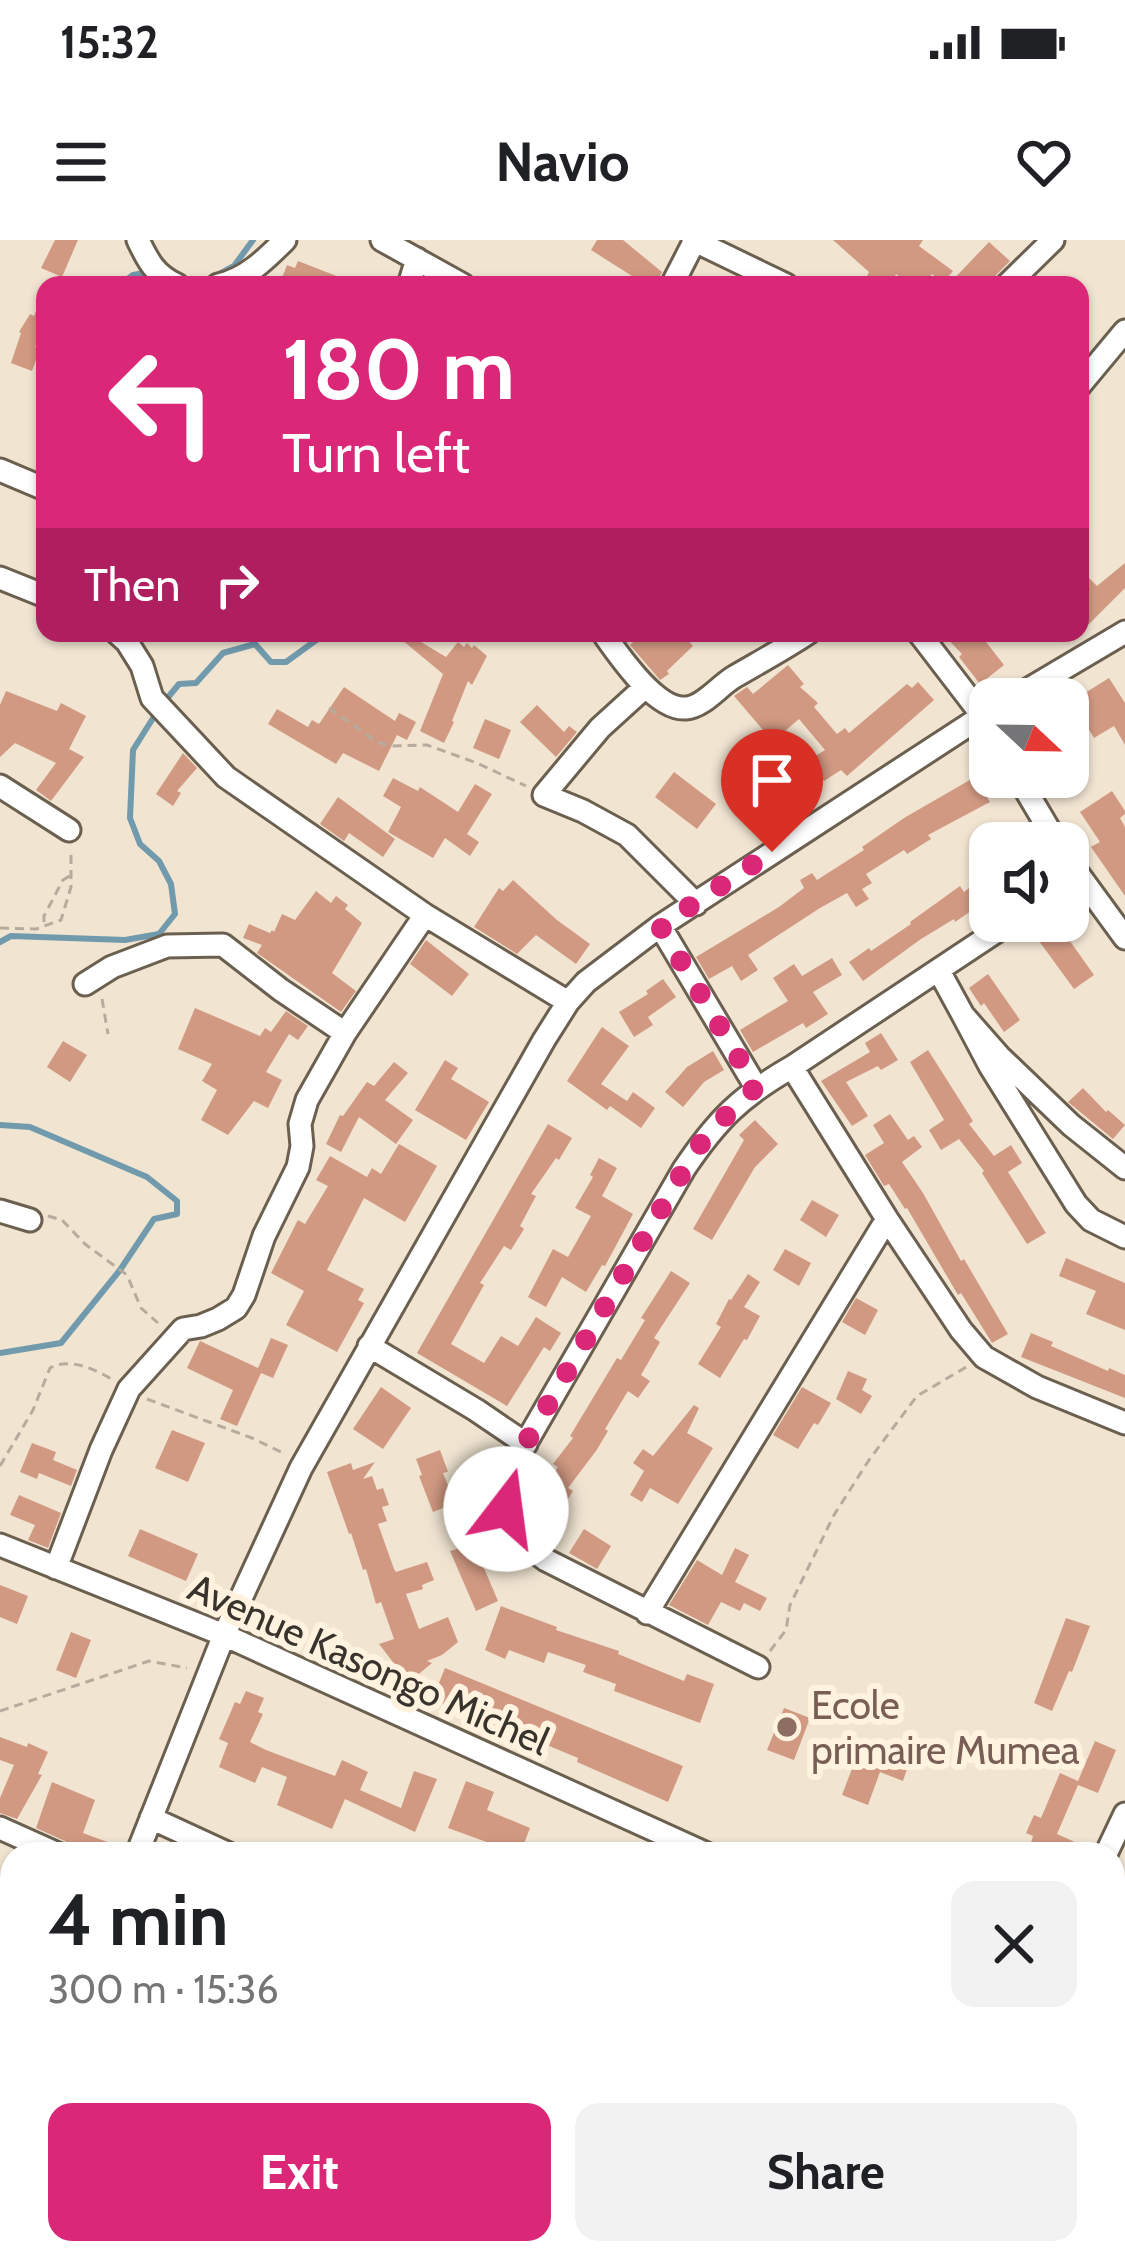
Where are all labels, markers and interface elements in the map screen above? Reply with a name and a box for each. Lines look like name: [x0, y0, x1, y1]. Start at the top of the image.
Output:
text: 15:32: [60, 15, 159, 69]
icon: menu: [48, 129, 114, 195]
text: Navio: [495, 129, 630, 195]
icon: heart: [1011, 129, 1077, 195]
text: 180 m: [282, 318, 515, 420]
icon: left: [84, 324, 240, 480]
text: Turn left: [282, 420, 470, 486]
icon: right: [204, 552, 270, 618]
text: Then: [84, 558, 180, 612]
north arrow: [969, 678, 1089, 798]
map controls: [969, 678, 1089, 942]
pin: [721, 729, 823, 852]
icon: arrive: [739, 747, 805, 813]
button: sound: [969, 822, 1089, 942]
position arrow: [443, 1446, 569, 1572]
street label: Avenue Kasongo Michel: [181, 1563, 557, 1765]
place label: Ecole primaire Mumea: [811, 1681, 1080, 1774]
marker: Ecole primaire Mumea: [774, 1714, 800, 1740]
text: 4 min: [48, 1876, 229, 1963]
button: close: [951, 1881, 1077, 2007]
text: 300 m · 15:36: [48, 1965, 279, 2013]
button: Exit: [48, 2103, 551, 2241]
button: Share: [575, 2103, 1077, 2241]

